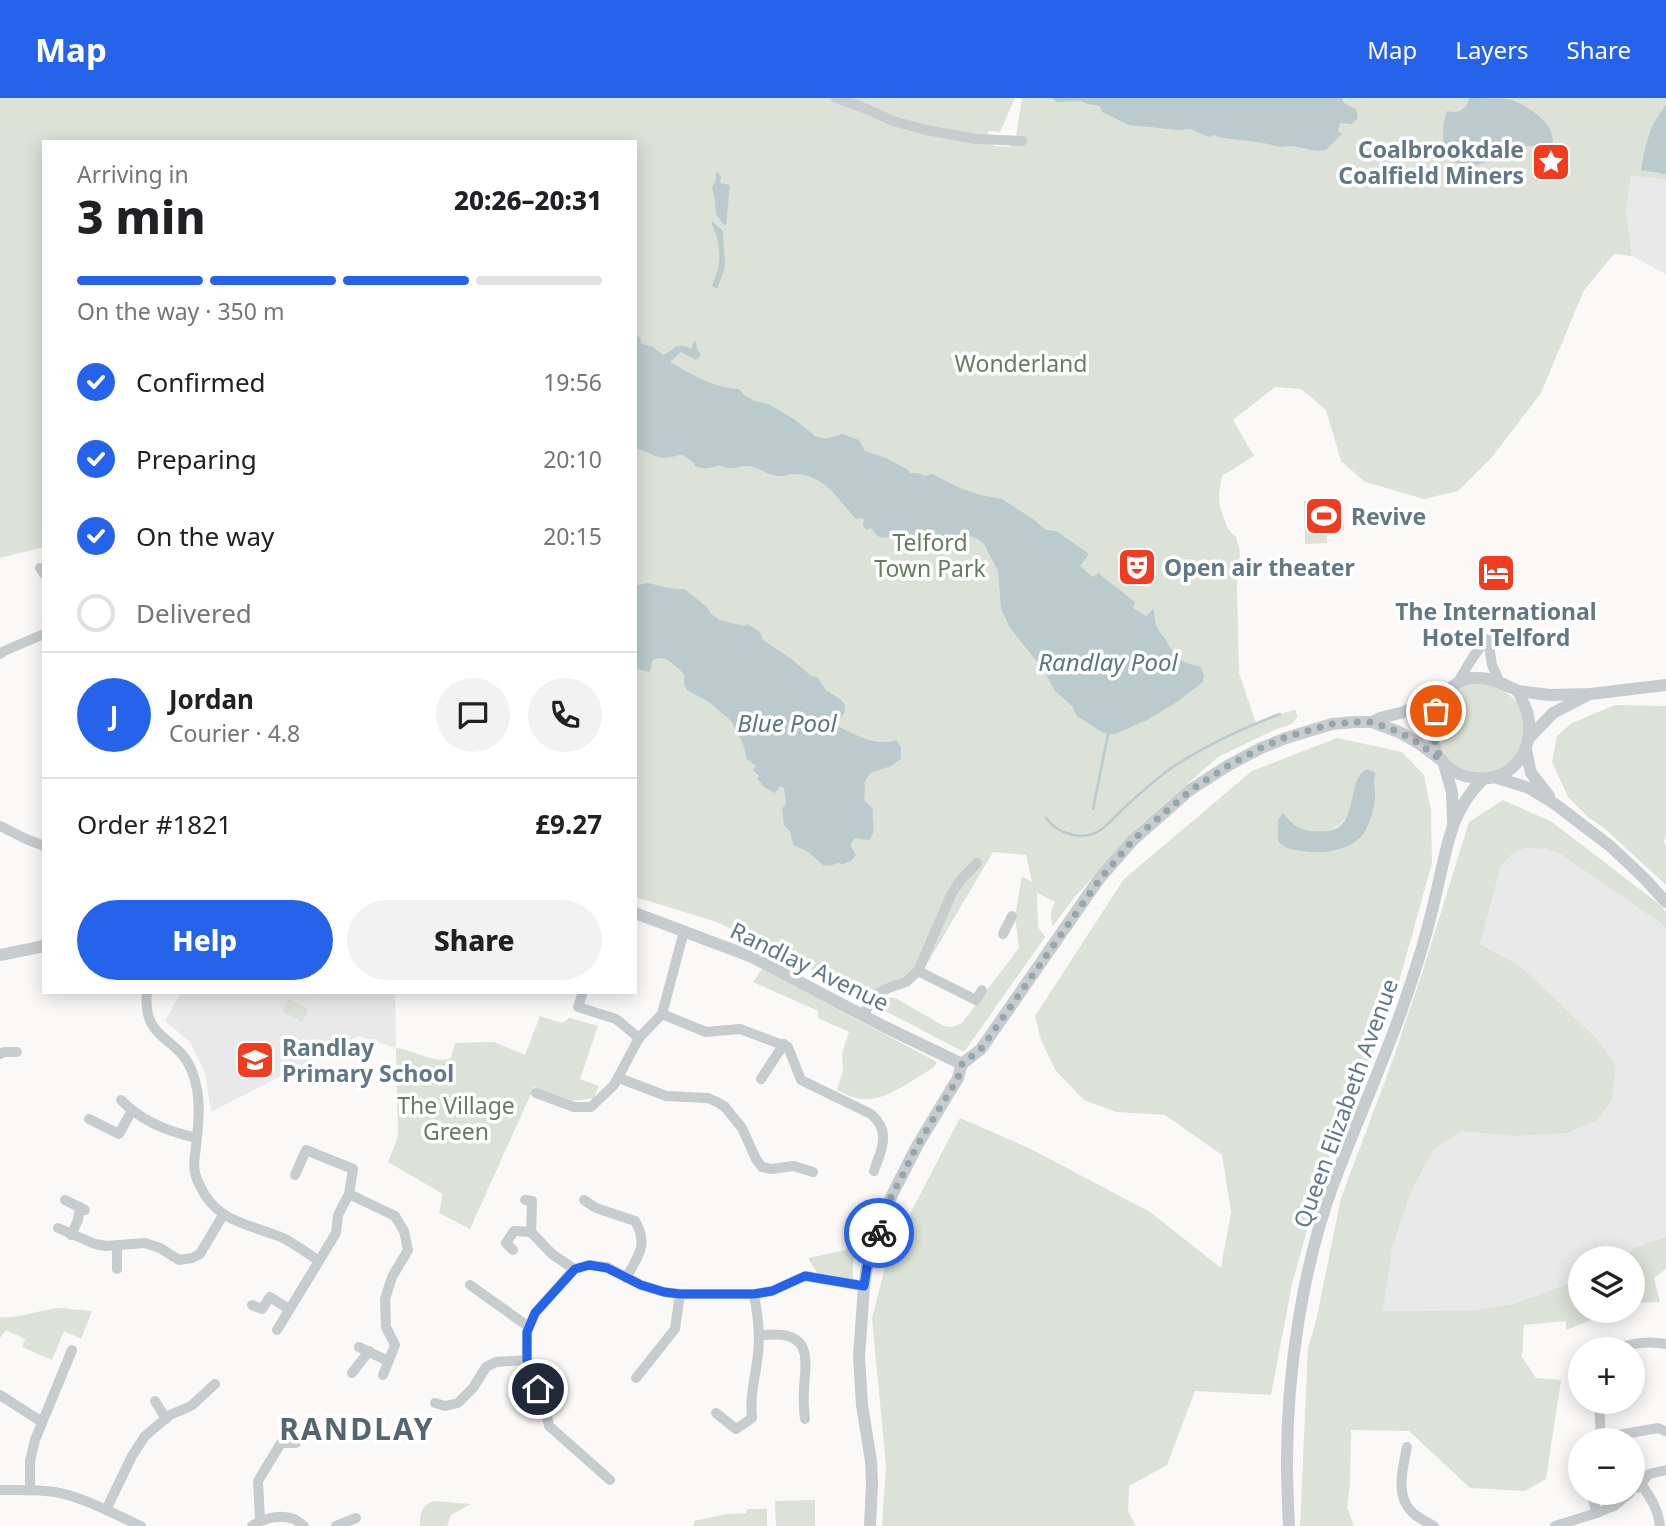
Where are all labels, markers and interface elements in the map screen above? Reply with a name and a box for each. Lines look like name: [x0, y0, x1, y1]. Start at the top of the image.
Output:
text: Map: [35, 27, 107, 72]
text: Map: [1367, 33, 1417, 66]
text: Layers: [1455, 33, 1529, 66]
text: Share: [1567, 33, 1631, 66]
place label: Coalbrookdale Coalfield Miners: [1338, 133, 1524, 191]
place icon: Coalbrookdale Coalfield Miners: [1530, 141, 1572, 183]
text: Arriving in: [77, 158, 189, 190]
text: 20:26–20:31: [454, 182, 602, 218]
text: 3 min: [77, 185, 206, 247]
text: On the way · 350 m: [77, 295, 284, 327]
park label: Wonderland: [955, 347, 1087, 379]
icon: check: [77, 363, 115, 401]
text: Confirmed: [136, 364, 266, 400]
text: 19:56: [543, 366, 602, 398]
icon: check: [77, 440, 115, 478]
text: Preparing: [136, 441, 257, 477]
text: 20:10: [543, 443, 602, 475]
sports icon: Revive: [1303, 495, 1345, 537]
place label: Revive: [1351, 500, 1426, 532]
icon: check: [77, 517, 115, 555]
text: On the way: [136, 518, 274, 554]
text: 20:15: [543, 520, 602, 552]
park label: Telford Town Park: [874, 526, 986, 584]
theatre icon: Open air theater: [1116, 546, 1158, 588]
place label: Open air theater: [1164, 551, 1355, 583]
hotel icon: The International Hotel Telford: [1475, 552, 1517, 594]
text: Delivered: [136, 595, 252, 631]
place label: The International Hotel Telford: [1395, 595, 1597, 653]
water label: Randlay Pool: [1038, 645, 1178, 678]
button: chat: [436, 678, 510, 752]
button: phone: [528, 678, 602, 752]
text: Jordan: [169, 681, 254, 717]
pin: [1406, 681, 1466, 741]
icon: bag: [1417, 692, 1455, 730]
text: J: [110, 697, 118, 733]
water label: Blue Pool: [737, 706, 838, 739]
text: Courier · 4.8: [169, 717, 300, 749]
text: Order #1821: [77, 806, 232, 842]
text: £9.27: [535, 806, 602, 842]
button: Help: [77, 900, 333, 980]
button: Share: [347, 900, 602, 980]
street label: Randlay Avenue: [725, 914, 895, 1018]
street label: Queen Elizabeth Avenue: [1285, 974, 1405, 1232]
place label: Randlay Primary School: [282, 1031, 454, 1089]
school or university icon: Randlay Primary School: [234, 1039, 276, 1081]
park label: The Village Green: [397, 1089, 515, 1147]
courier: [844, 1198, 914, 1268]
icon: bike: [860, 1214, 898, 1252]
map controls: [1568, 1246, 1645, 1505]
button: layers: [1568, 1246, 1645, 1323]
button: +: [1568, 1337, 1645, 1414]
pin: [508, 1359, 568, 1419]
icon: home: [519, 1370, 557, 1408]
district label: RANDLAY: [279, 1408, 435, 1449]
button: −: [1568, 1428, 1645, 1505]

